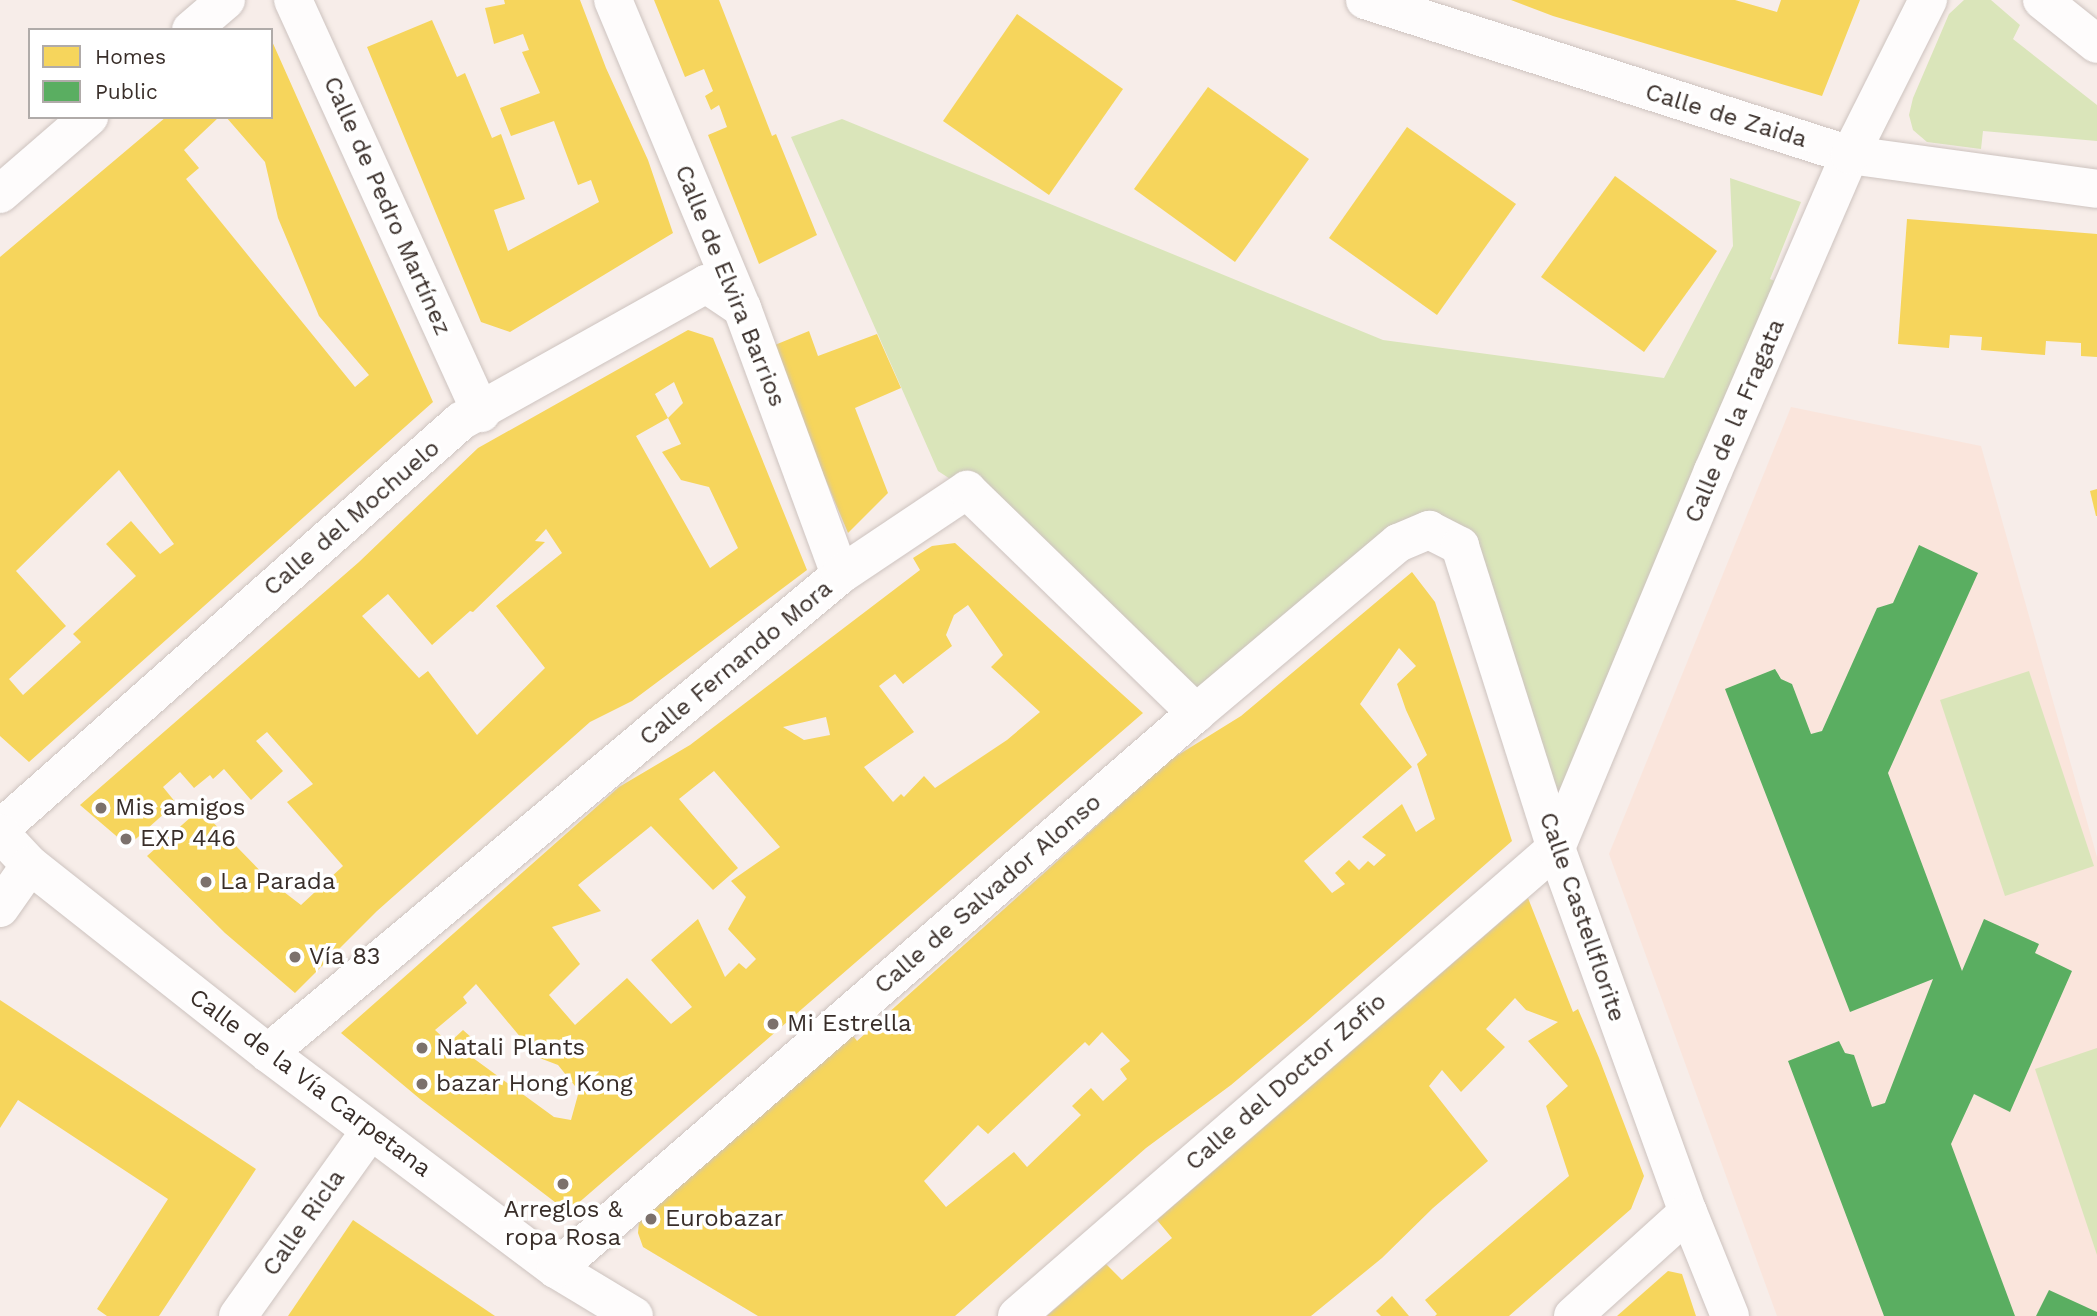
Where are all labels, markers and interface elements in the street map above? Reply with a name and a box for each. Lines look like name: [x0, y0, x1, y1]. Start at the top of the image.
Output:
legend: [28, 28, 273, 119]
text: Homes: [95, 44, 166, 69]
street label: Calle de Pedro Martínez: [317, 72, 457, 340]
street label: Calle de Zaida: [1642, 78, 1810, 154]
text: Public: [95, 79, 158, 104]
street label: Calle de Elvira Barrios: [668, 161, 792, 411]
street label: Calle de la Fragata: [1679, 315, 1791, 527]
street label: Calle del Mochuelo: [258, 433, 446, 603]
street label: Calle Fernando Mora: [634, 574, 838, 752]
street label: Calle de Salvador Alonso: [868, 787, 1108, 1001]
place label: Mis amigos: [115, 794, 245, 822]
marker: Mis amigos: [93, 800, 109, 816]
street label: Calle Castellflorite: [1533, 809, 1631, 1025]
place label: EXP 446: [140, 825, 236, 853]
marker: EXP 446: [118, 831, 134, 847]
place label: La Parada: [220, 868, 336, 896]
marker: La Parada: [198, 874, 214, 890]
place label: Vía 83: [309, 943, 381, 971]
marker: Vía 83: [287, 949, 303, 965]
street label: Calle de la Vía Carpetana: [183, 982, 437, 1184]
street label: Calle del Doctor Zofio: [1179, 987, 1393, 1177]
place label: Mi Estrella: [787, 1010, 912, 1038]
marker: Mi Estrella: [765, 1016, 781, 1032]
place label: Natali Plants: [436, 1034, 585, 1062]
marker: Natali Plants: [414, 1040, 430, 1056]
place label: bazar Hong Kong: [436, 1070, 633, 1098]
marker: bazar Hong Kong: [414, 1076, 430, 1092]
street label: Calle Ricla: [257, 1164, 351, 1282]
marker: Arreglos & ropa Rosa: [555, 1176, 571, 1192]
place label: Arreglos & ropa Rosa: [503, 1196, 623, 1252]
place label: Eurobazar: [665, 1205, 783, 1233]
marker: Eurobazar: [643, 1211, 659, 1227]

